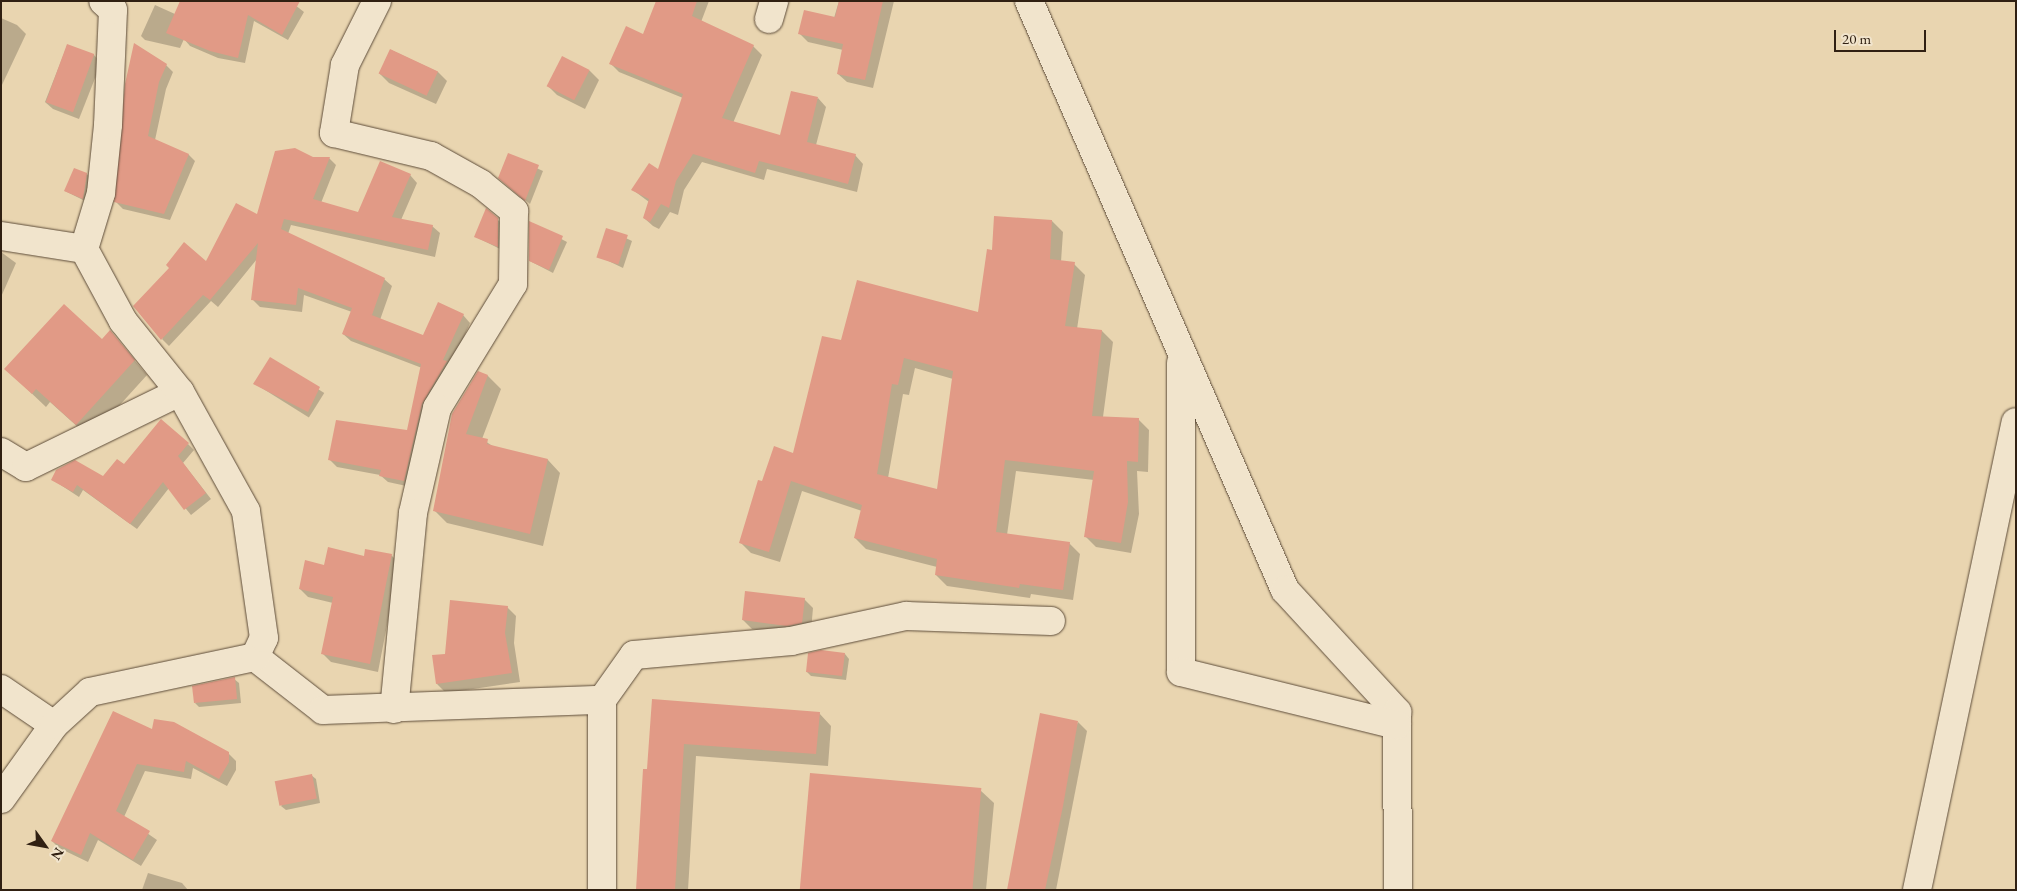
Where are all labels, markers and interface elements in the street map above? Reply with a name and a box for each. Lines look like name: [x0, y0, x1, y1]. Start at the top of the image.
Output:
scale bar: [1837, 20, 1930, 52]
text: 20 m: [1842, 29, 1871, 48]
north arrow: [20, 821, 70, 871]
text: N: [47, 844, 68, 864]

